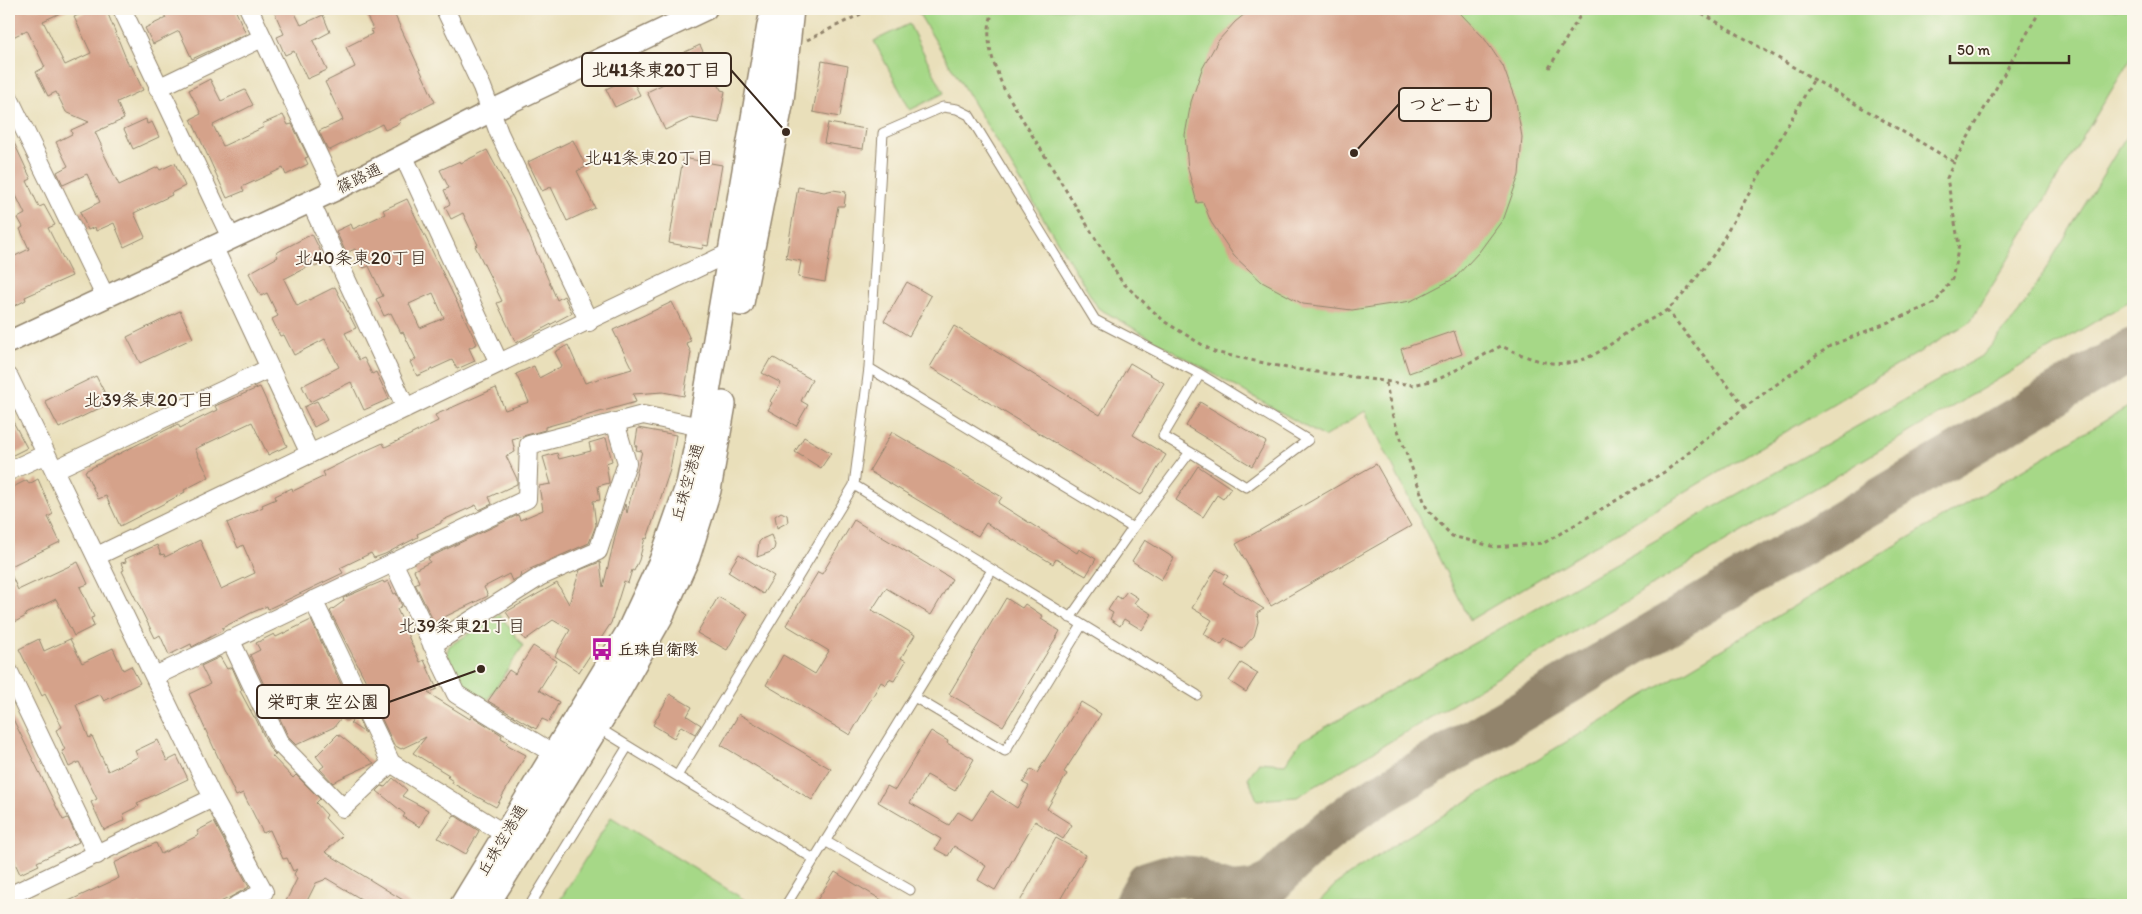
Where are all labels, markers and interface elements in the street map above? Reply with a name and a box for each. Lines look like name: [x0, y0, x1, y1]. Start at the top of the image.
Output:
scale bar: [1950, 32, 2068, 64]
text: 50 m: [1957, 41, 1990, 59]
callout: 北41条東20丁目: [582, 53, 731, 86]
text: 北41条東20丁目: [591, 59, 721, 81]
callout: つどーむ: [1399, 88, 1491, 121]
text: つどーむ: [1409, 94, 1481, 116]
district label: 北41条東20丁目: [584, 147, 714, 169]
street label: 篠路通: [333, 159, 385, 197]
district label: 北40条東20丁目: [295, 247, 427, 269]
district label: 北39条東20丁目: [84, 389, 214, 411]
street label: 丘珠空港通: [667, 441, 707, 523]
district label: 北39条東21丁目: [398, 615, 526, 637]
bus stop icon: 丘珠自衛隊: [589, 636, 615, 662]
place label: 丘珠自衛隊: [618, 640, 698, 659]
callout: 栄町東 空公園: [257, 685, 389, 718]
text: 栄町東 空公園: [267, 691, 379, 713]
street label: 丘珠空港通: [473, 801, 531, 879]

